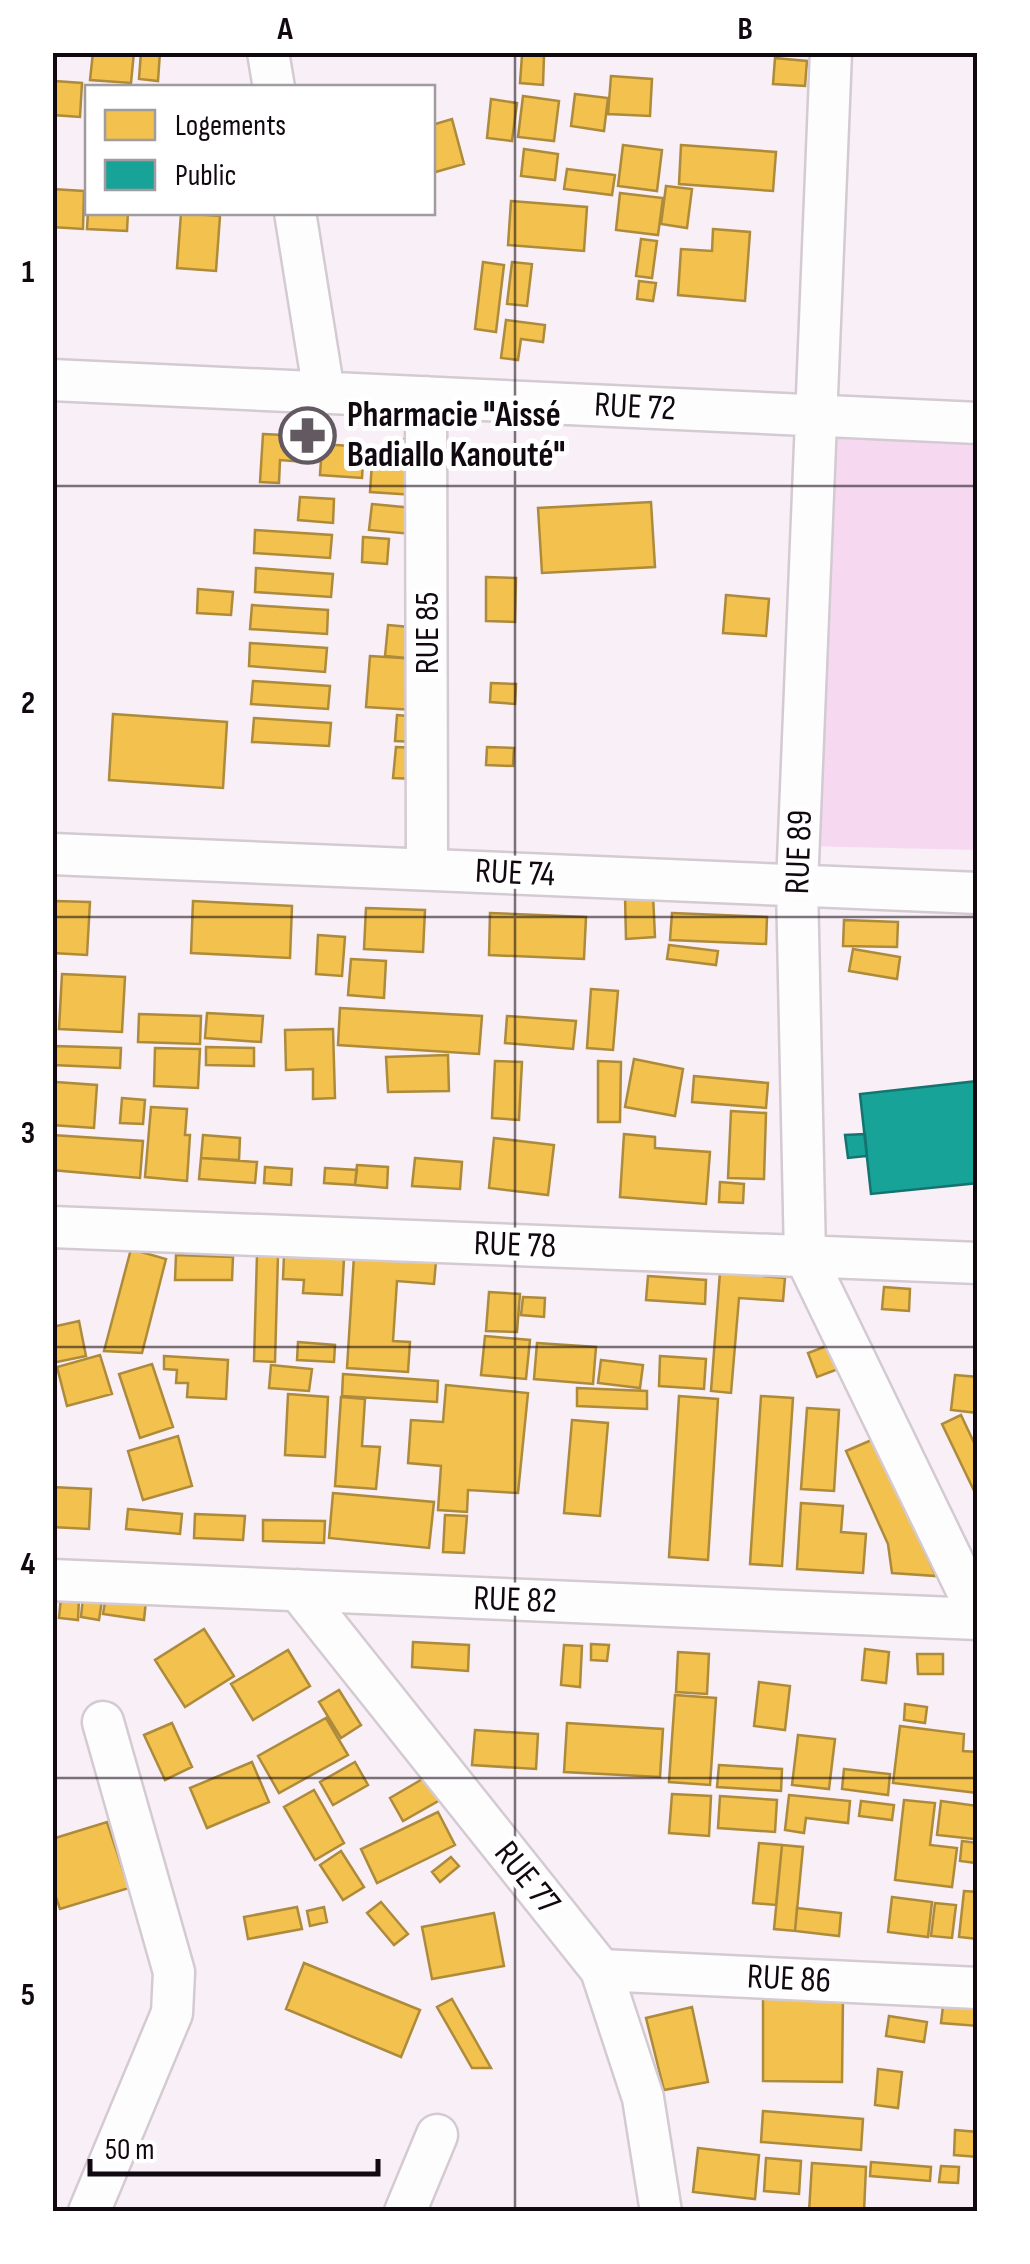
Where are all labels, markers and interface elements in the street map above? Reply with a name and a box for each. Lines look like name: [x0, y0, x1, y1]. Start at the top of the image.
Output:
text: A: [276, 10, 293, 49]
text: B: [737, 10, 753, 49]
legend: [85, 85, 435, 215]
text: Logements: [175, 108, 286, 144]
text: Public: [175, 158, 236, 194]
text: 1: [22, 253, 35, 292]
street label: RUE 72: [593, 383, 677, 431]
place label: Pharmacie "Aissé Badiallo Kanouté": [347, 394, 565, 477]
pharmacy icon: Pharmacie "Aissé Badiallo Kanouté": [278, 405, 338, 465]
street label: RUE 85: [406, 592, 449, 674]
text: 2: [21, 684, 35, 723]
street label: RUE 89: [776, 809, 822, 895]
street label: RUE 74: [474, 849, 556, 897]
text: 3: [21, 1114, 35, 1153]
street label: RUE 78: [473, 1222, 557, 1268]
text: 4: [21, 1545, 36, 1584]
street label: RUE 82: [473, 1577, 557, 1623]
street label: RUE 77: [485, 1833, 569, 1923]
street label: RUE 86: [746, 1955, 832, 2003]
text: 5: [21, 1976, 35, 2015]
scale bar: [90, 2114, 378, 2176]
text: 50 m: [105, 2132, 154, 2168]

